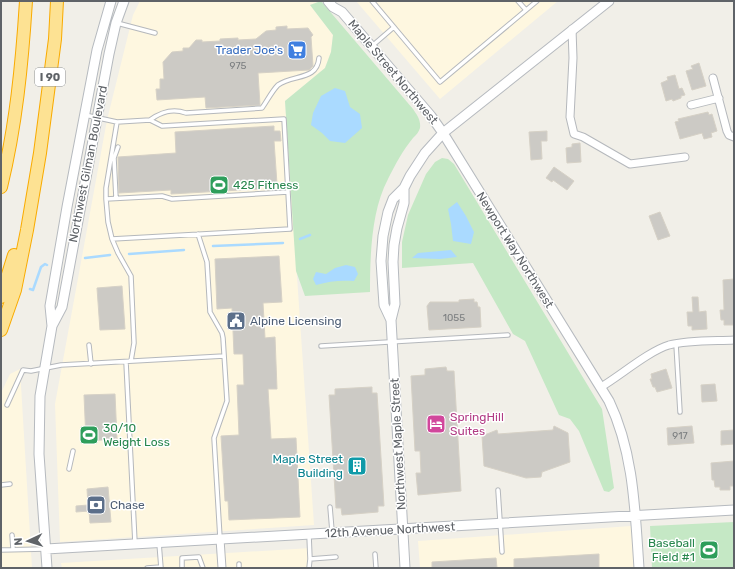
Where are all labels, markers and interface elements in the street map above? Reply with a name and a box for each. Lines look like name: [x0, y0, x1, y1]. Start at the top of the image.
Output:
street label: Maple Street Northwest: [345, 17, 441, 127]
supermarket icon: Trader Joe's: [286, 39, 308, 61]
place label: Trader Joe's: [216, 43, 283, 57]
house number: 975: [230, 60, 247, 72]
road number: I 90: [35, 68, 65, 86]
street label: Northwest Gilman Boulevard: [66, 84, 110, 244]
sports icon: 425 Fitness: [208, 174, 230, 196]
place label: 425 Fitness: [233, 178, 298, 192]
street label: Newport Way Northwest: [473, 189, 557, 311]
public building icon: Alpine Licensing: [225, 310, 247, 332]
house number: 1055: [443, 312, 465, 324]
place label: Alpine Licensing: [250, 314, 342, 328]
street label: Northwest Maple Street: [388, 377, 408, 510]
place label: SpringHill Suites: [450, 410, 504, 438]
hotel icon: SpringHill Suites: [425, 413, 447, 435]
place label: 30/10 Weight Loss: [103, 421, 170, 449]
sports icon: 30/10 Weight Loss: [78, 424, 100, 446]
house number: 917: [672, 430, 688, 442]
place label: Maple Street Building: [272, 452, 343, 480]
building icon: Maple Street Building: [346, 455, 368, 477]
bank icon: Chase: [85, 494, 107, 516]
place label: Chase: [110, 498, 145, 512]
street label: 12th Avenue Northwest: [324, 520, 456, 540]
north arrow: [8, 521, 48, 561]
place label: Baseball Field #1: [648, 536, 695, 564]
text: N: [12, 537, 25, 546]
sports icon: Baseball Field #1: [698, 539, 720, 561]

